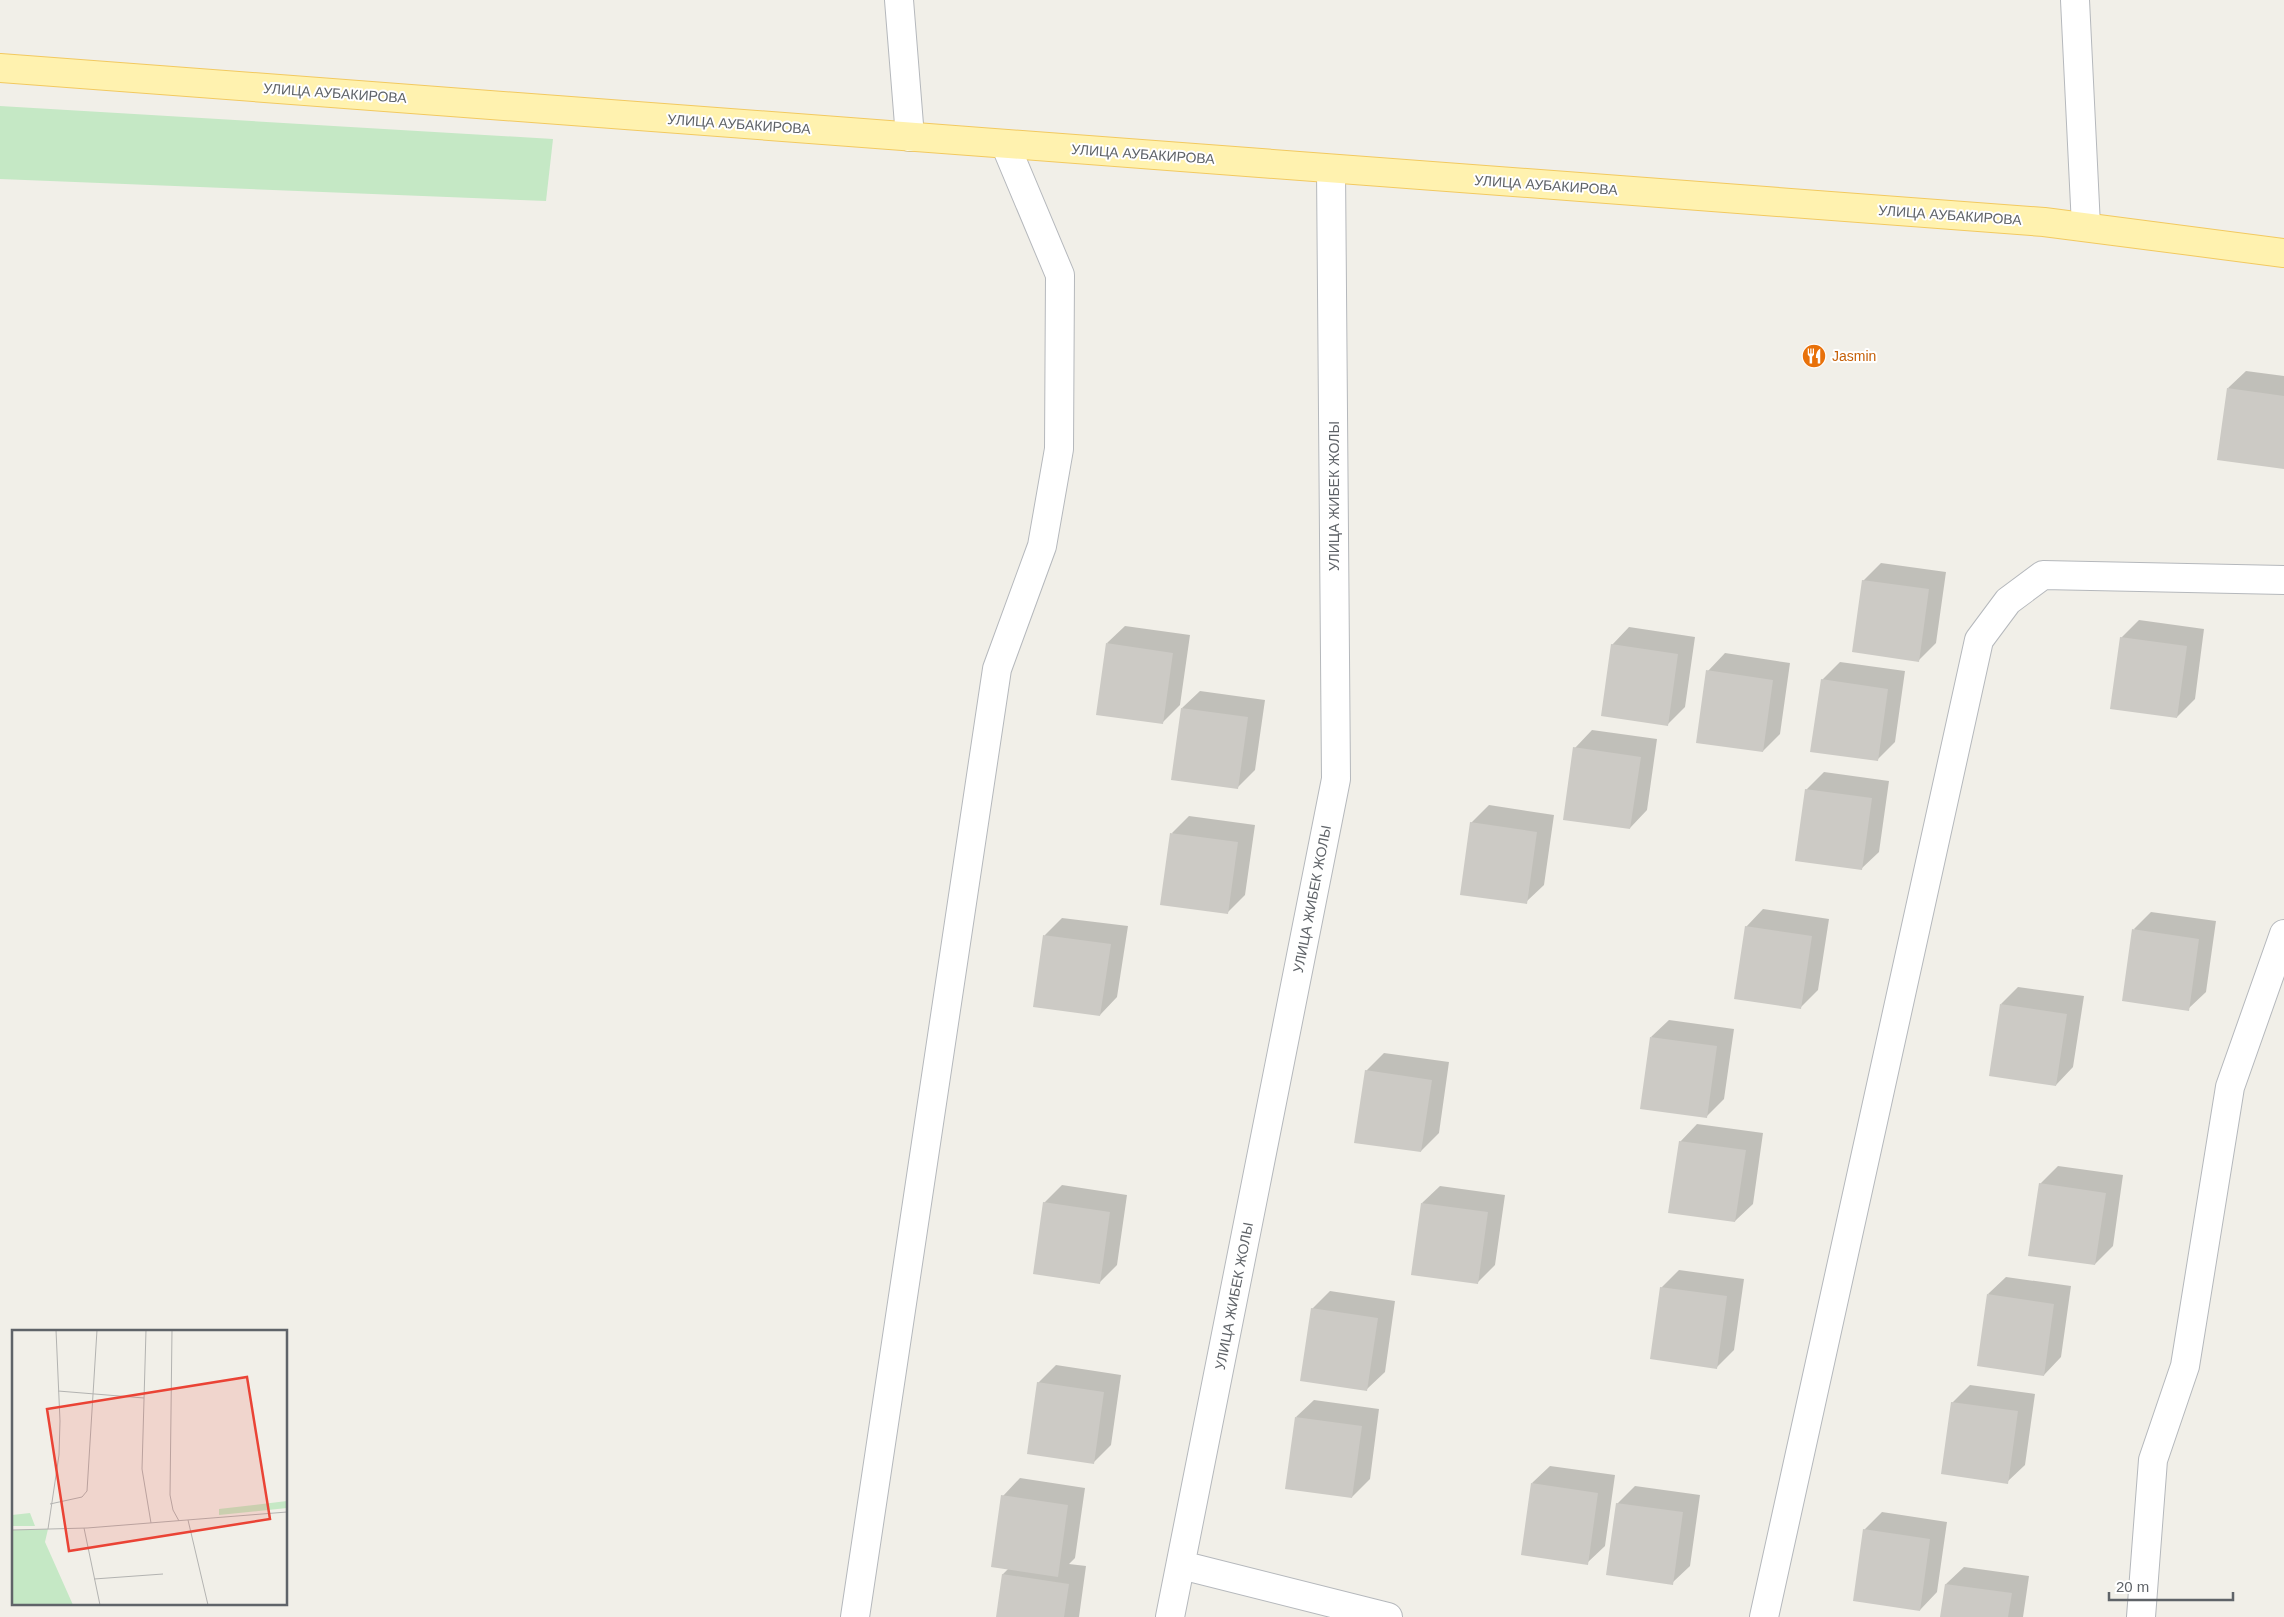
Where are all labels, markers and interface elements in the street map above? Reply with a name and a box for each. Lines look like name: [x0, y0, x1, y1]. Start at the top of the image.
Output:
street label: УЛИЦА АУБАКИРОВА: [263, 80, 408, 106]
street label: УЛИЦА АУБАКИРОВА: [667, 111, 812, 137]
street label: УЛИЦА АУБАКИРОВА: [1071, 141, 1216, 167]
street label: УЛИЦА АУБАКИРОВА: [1474, 172, 1619, 198]
street label: УЛИЦА АУБАКИРОВА: [1878, 202, 2023, 228]
restaurant icon: Jasmin: [1801, 343, 1827, 369]
place label: Jasmin: [1832, 348, 1876, 364]
street label: УЛИЦА ЖИБЕК ЖОЛЫ: [1326, 421, 1342, 571]
street label: УЛИЦА ЖИБЕК ЖОЛЫ: [1290, 824, 1334, 974]
street label: УЛИЦА ЖИБЕК ЖОЛЫ: [1212, 1221, 1256, 1371]
inset map: [12, 1330, 288, 1604]
scale bar: [2109, 1570, 2233, 1602]
text: 20 m: [2116, 1578, 2149, 1595]

